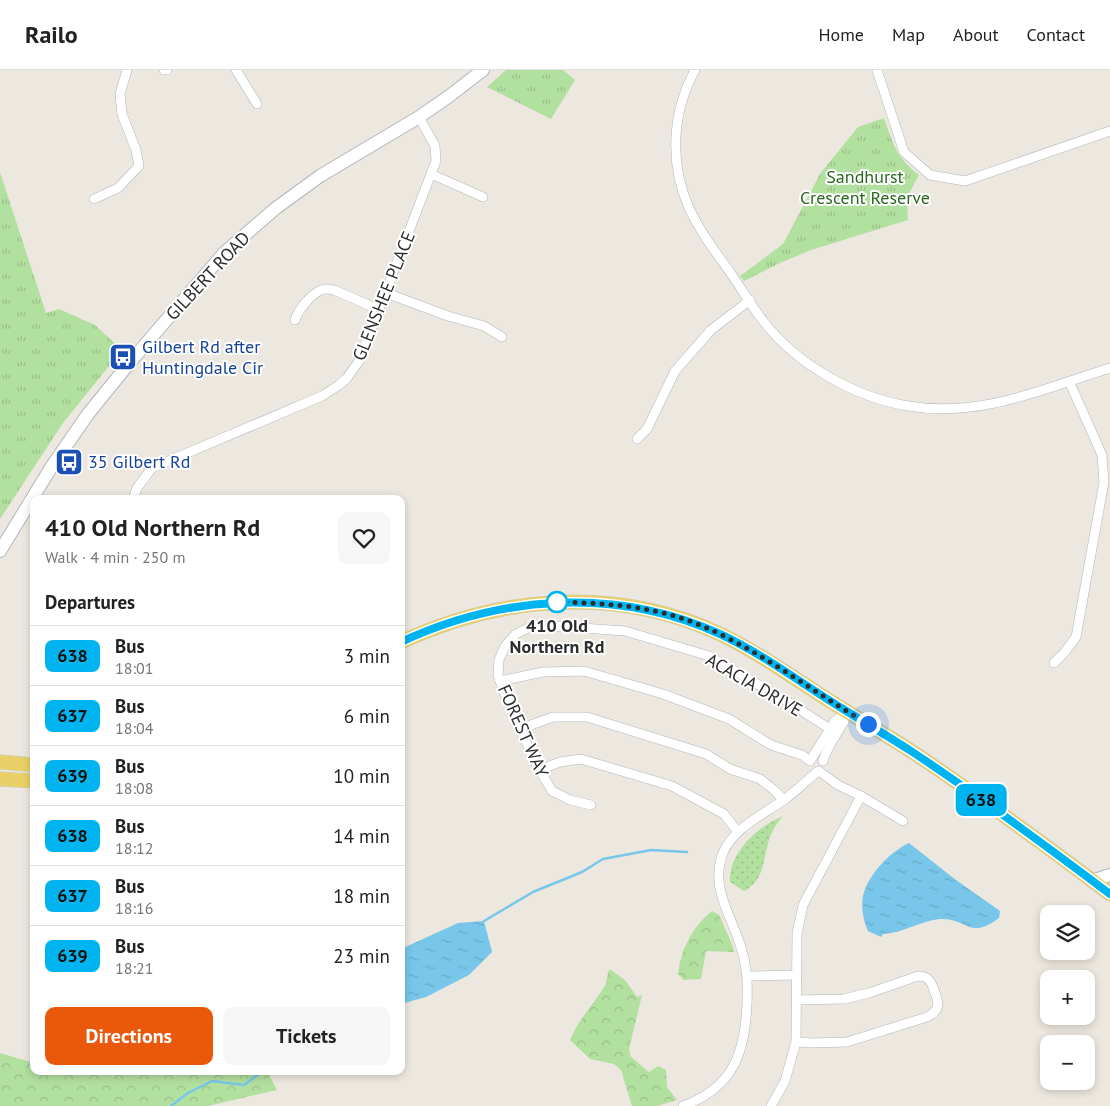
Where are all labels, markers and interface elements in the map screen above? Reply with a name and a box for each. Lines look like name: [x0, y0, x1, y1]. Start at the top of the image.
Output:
text: Railo: [25, 19, 78, 50]
text: Home: [818, 23, 864, 46]
text: Map: [892, 23, 925, 46]
text: About: [953, 23, 999, 46]
text: Contact: [1027, 23, 1085, 46]
park label: Sandhurst Crescent Reserve: [800, 165, 930, 209]
street label: GILBERT ROAD: [161, 226, 255, 325]
street label: GLENSHEE PLACE: [347, 228, 420, 364]
place label: Gilbert Rd after Huntingdale Cir: [142, 335, 263, 379]
bus stop icon: Gilbert Rd after Huntingdale Cir: [108, 342, 138, 372]
bus stop icon: 35 Gilbert Rd: [54, 447, 84, 477]
place label: 35 Gilbert Rd: [88, 450, 190, 473]
text: 410 Old Northern Rd: [45, 512, 260, 543]
button: heart: [338, 512, 390, 564]
text: Walk · 4 min · 250 m: [45, 547, 185, 567]
text: Departures: [45, 590, 135, 614]
marker: 410 Old Northern Rd: [546, 591, 568, 613]
place label: 410 Old Northern Rd: [510, 614, 604, 658]
text: Bus: [115, 634, 144, 658]
text: 638: [57, 644, 88, 667]
text: 3 min: [344, 644, 390, 668]
street label: ACACIA DRIVE: [702, 648, 807, 721]
text: 18:01: [115, 658, 153, 678]
street label: FOREST WAY: [493, 681, 554, 781]
text: Bus: [115, 694, 144, 718]
text: 637: [57, 704, 88, 727]
text: 6 min: [344, 704, 390, 728]
your location: [856, 712, 881, 737]
text: 18:04: [115, 718, 153, 738]
text: Bus: [115, 754, 144, 778]
text: 639: [57, 764, 88, 787]
text: 10 min: [333, 764, 390, 788]
text: 18:08: [115, 778, 153, 798]
line badge: 638: [952, 784, 1010, 816]
text: 638: [966, 788, 996, 811]
text: Bus: [115, 814, 144, 838]
text: 638: [57, 824, 88, 847]
text: 14 min: [333, 824, 390, 848]
text: 18:12: [115, 838, 153, 858]
text: Bus: [115, 874, 144, 898]
text: 637: [57, 884, 88, 907]
text: 18 min: [333, 884, 390, 908]
text: 18:16: [115, 898, 153, 918]
map controls: [1040, 905, 1095, 1090]
button: layers: [1040, 905, 1095, 960]
text: Bus: [115, 934, 144, 958]
text: 639: [57, 944, 88, 967]
text: 23 min: [333, 944, 390, 968]
text: 18:21: [115, 958, 153, 978]
button: +: [1040, 970, 1095, 1025]
button: Directions: [45, 1007, 213, 1065]
button: Tickets: [223, 1007, 390, 1065]
button: −: [1040, 1035, 1095, 1090]

